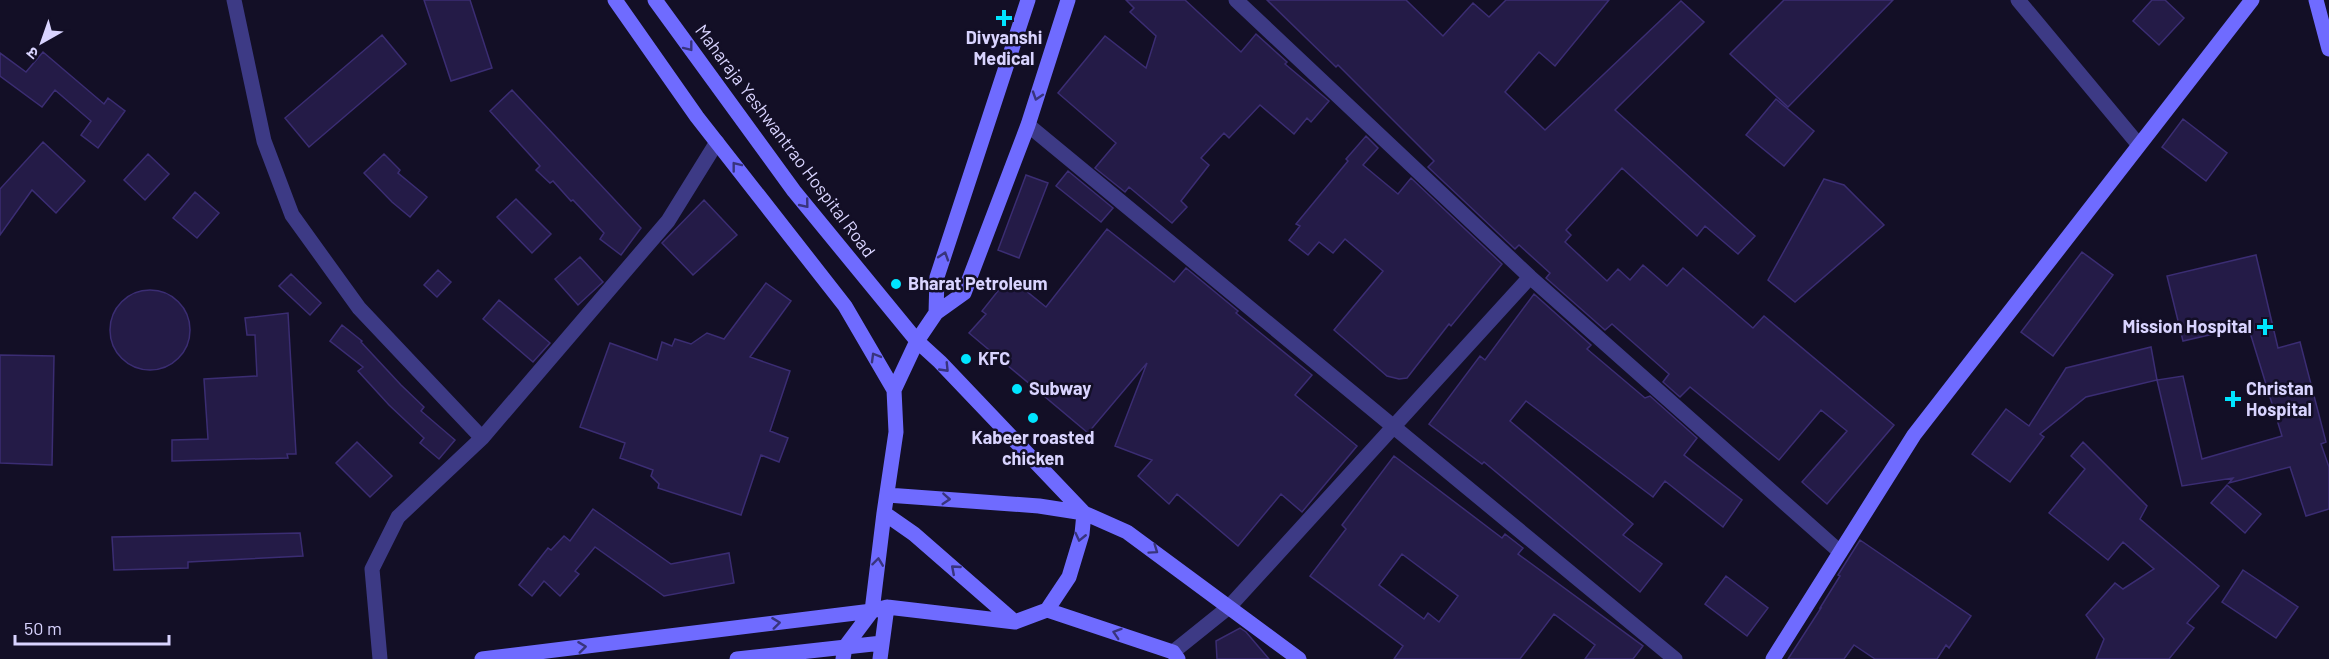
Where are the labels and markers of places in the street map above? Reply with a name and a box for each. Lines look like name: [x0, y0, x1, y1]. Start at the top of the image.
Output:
marker: Divyanshi Medical: [997, 11, 1011, 25]
place label: Divyanshi Medical: [966, 26, 1042, 69]
place label: Bharat Petroleum: [908, 272, 1047, 294]
marker: Bharat Petroleum: [889, 277, 903, 291]
place label: Mission Hospital: [2123, 315, 2252, 337]
marker: Mission Hospital: [2256, 318, 2274, 336]
place label: KFC: [978, 347, 1010, 369]
marker: KFC: [959, 352, 973, 366]
place label: Subway: [1029, 377, 1091, 399]
place label: Christan Hospital: [2246, 377, 2313, 420]
marker: Subway: [1010, 382, 1024, 396]
marker: Christan Hospital: [2224, 390, 2242, 408]
marker: Kabeer roasted chicken: [1026, 411, 1040, 425]
place label: Kabeer roasted chicken: [972, 426, 1095, 469]

